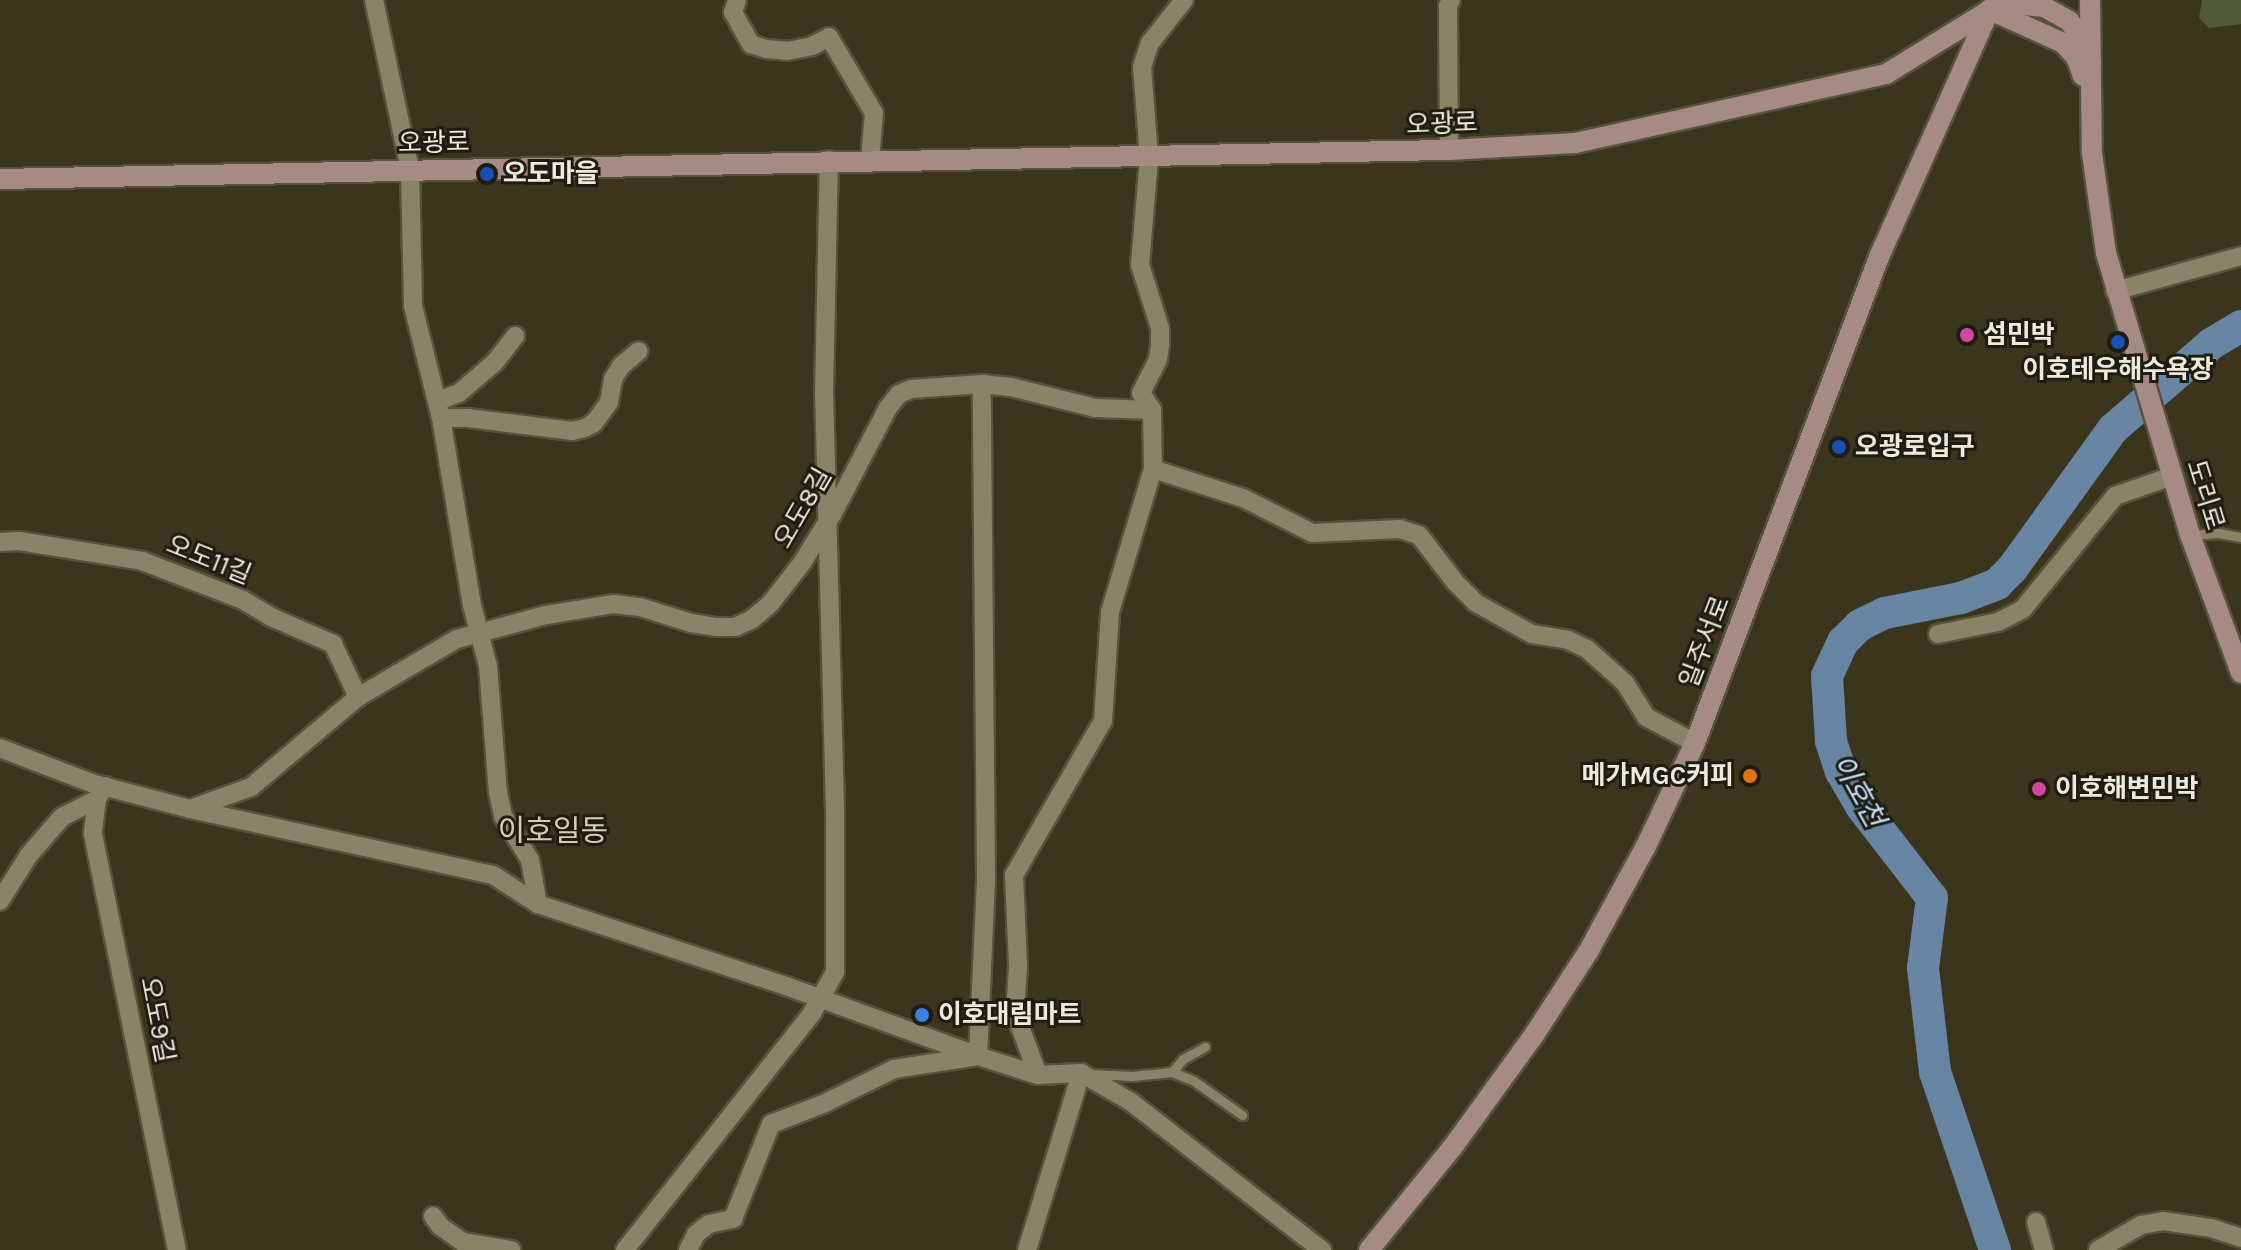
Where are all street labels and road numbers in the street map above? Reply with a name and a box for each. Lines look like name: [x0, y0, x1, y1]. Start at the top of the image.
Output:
street label: 오광로: [1406, 107, 1478, 141]
street label: 오광로: [398, 127, 470, 159]
street label: 도리로: [2180, 456, 2230, 534]
street label: 오도8길: [768, 462, 838, 554]
street label: 오도11길: [162, 529, 256, 591]
street label: 일주서로: [1673, 592, 1737, 692]
street label: 오도9길: [133, 974, 181, 1066]

